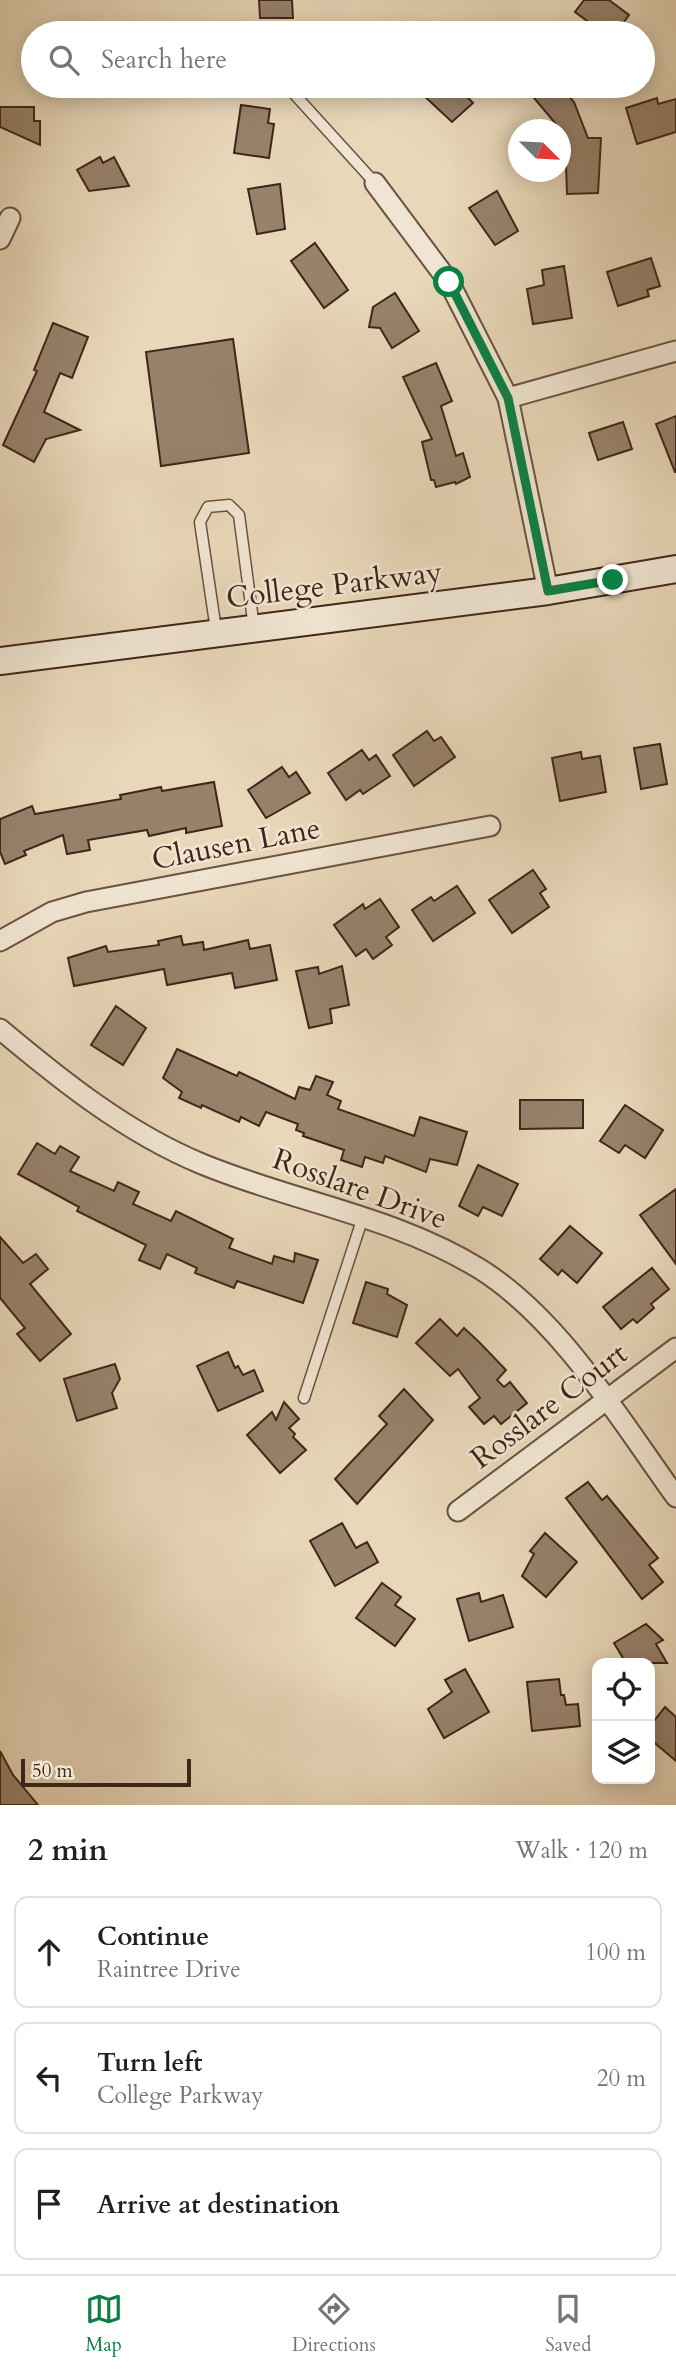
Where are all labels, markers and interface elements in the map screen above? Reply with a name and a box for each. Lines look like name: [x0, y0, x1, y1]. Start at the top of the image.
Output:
search box: [21, 21, 655, 98]
icon: search: [45, 41, 83, 79]
text: Search here: [101, 42, 227, 77]
north arrow: [508, 119, 571, 182]
route start: [433, 266, 464, 297]
street label: College Parkway: [224, 551, 444, 619]
route end: [597, 564, 628, 595]
street label: Clausen Lane: [148, 808, 324, 880]
street label: Rosslare Drive: [267, 1138, 453, 1240]
street label: Rosslare Court: [462, 1333, 636, 1478]
map controls: [592, 1658, 655, 1784]
button: locate: [592, 1658, 655, 1721]
button: layers: [592, 1721, 655, 1784]
scale bar: [21, 1756, 191, 1788]
text: 50 m: [32, 1758, 73, 1784]
text: 2 min: [28, 1830, 108, 1871]
text: Walk · 120 m: [515, 1835, 648, 1866]
text: Continue: [97, 1919, 209, 1954]
icon: ahead: [30, 1933, 68, 1971]
text: 100 m: [585, 1937, 646, 1968]
text: Raintree Drive: [97, 1954, 241, 1985]
text: Turn left: [97, 2045, 202, 2080]
icon: left: [30, 2059, 68, 2097]
text: 20 m: [597, 2063, 646, 2094]
text: College Parkway: [97, 2080, 263, 2111]
icon: arrive: [30, 2185, 68, 2223]
text: Arrive at destination: [97, 2187, 340, 2222]
tab: Map: [85, 2290, 123, 2358]
tab: Directions: [292, 2290, 376, 2358]
tab: Saved: [545, 2290, 591, 2358]

